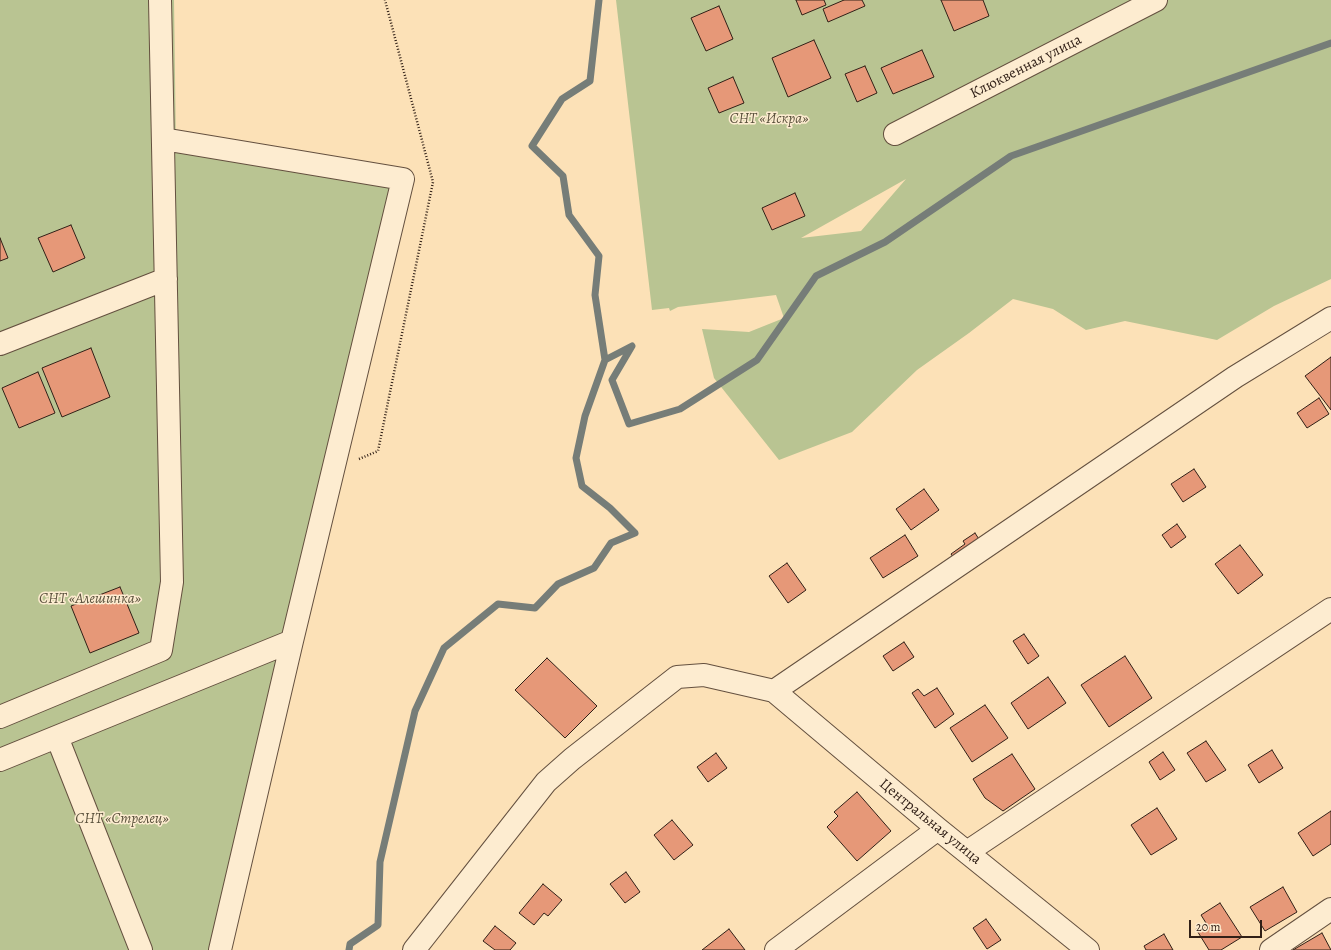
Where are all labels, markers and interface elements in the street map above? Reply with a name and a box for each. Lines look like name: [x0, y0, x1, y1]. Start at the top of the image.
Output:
street label: Клюквенная улица: [967, 31, 1085, 103]
park label: СНТ «Искра»: [730, 110, 808, 128]
park label: СНТ «Алешинка»: [39, 590, 141, 608]
street label: Центральная улица: [875, 775, 985, 869]
park label: СНТ «Стрелец»: [75, 810, 169, 828]
scale bar: [1191, 912, 1264, 938]
text: 20 m: [1196, 919, 1220, 935]

